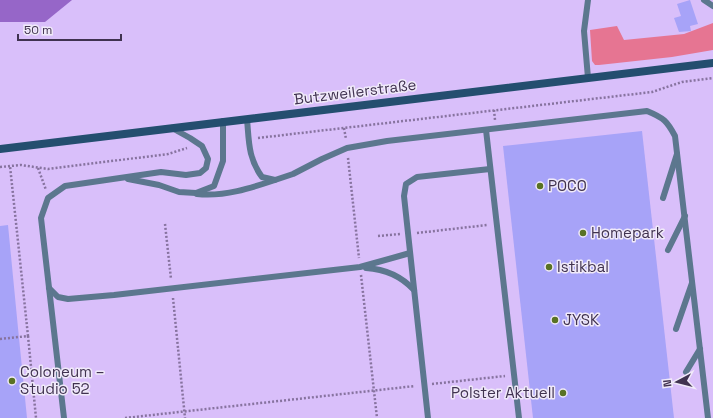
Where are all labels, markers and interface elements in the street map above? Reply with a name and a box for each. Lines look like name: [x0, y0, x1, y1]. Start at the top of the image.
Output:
scale bar: [18, 16, 121, 42]
text: 50 m: [24, 22, 52, 38]
street label: Butzweilerstraße: [293, 75, 417, 108]
place label: POCO: [548, 176, 587, 195]
marker: POCO: [535, 181, 545, 191]
place label: Homepark: [591, 223, 664, 242]
marker: Homepark: [578, 228, 588, 238]
place label: Istikbal: [557, 257, 609, 276]
marker: Istikbal: [544, 262, 554, 272]
place label: JYSK: [563, 310, 599, 329]
marker: JYSK: [550, 315, 560, 325]
place label: Coloneum – Studio 52: [20, 362, 105, 398]
north arrow: [657, 362, 697, 402]
marker: Coloneum – Studio 52: [7, 376, 17, 386]
text: N: [660, 379, 674, 388]
place label: Polster Aktuell: [451, 383, 555, 402]
marker: Polster Aktuell: [558, 388, 568, 398]

